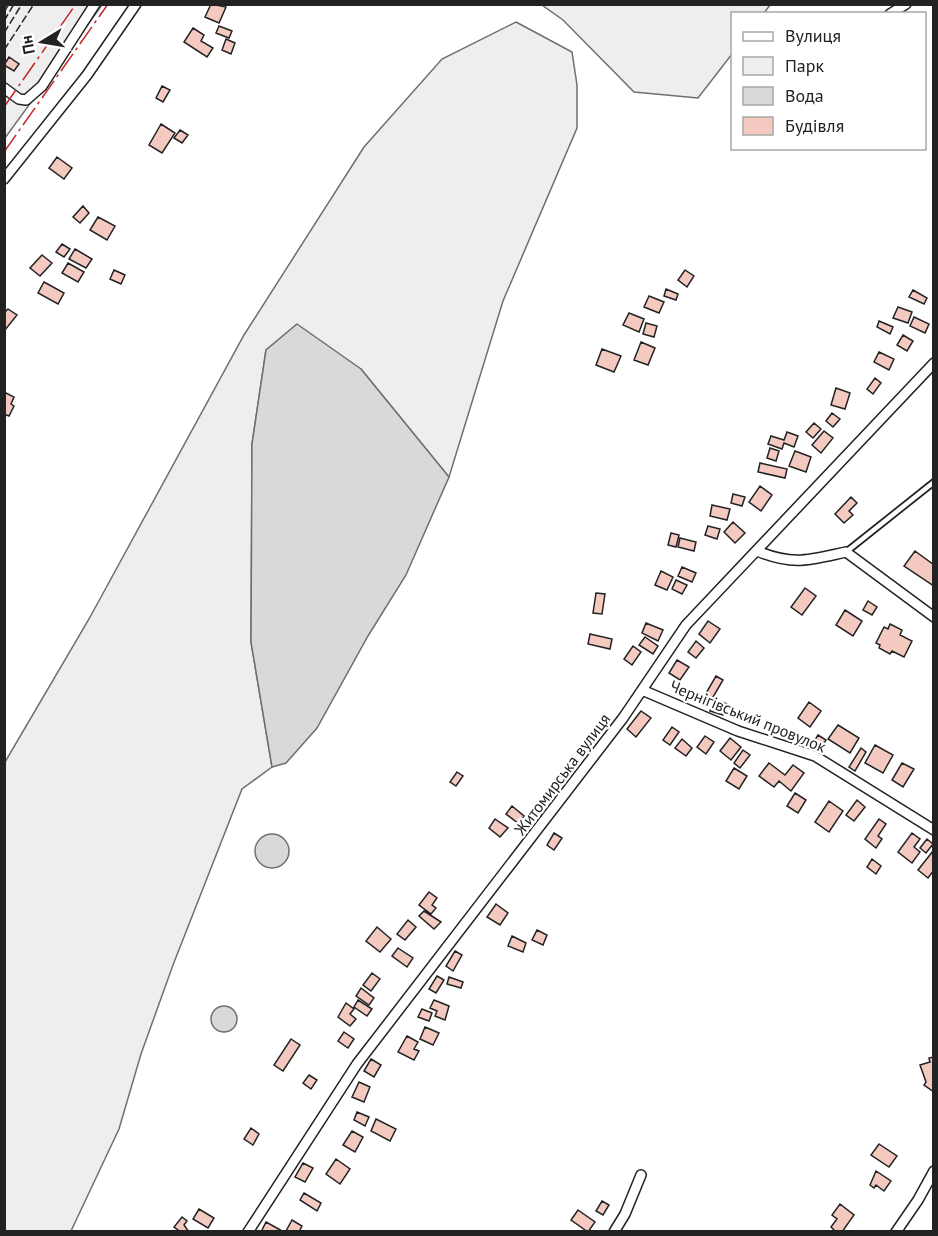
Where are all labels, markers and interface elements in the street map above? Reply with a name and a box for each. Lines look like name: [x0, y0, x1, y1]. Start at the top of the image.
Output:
north arrow: [12, 12, 72, 72]
legend: [731, 12, 926, 150]
text: Вулиця: [785, 24, 841, 47]
text: Пн: [16, 34, 39, 56]
text: Парк: [785, 54, 825, 77]
text: Вода: [785, 84, 824, 107]
text: Будівля: [785, 114, 844, 137]
street label: Чернігівський провулок: [667, 675, 829, 757]
street label: Житомирська вулиця: [509, 709, 614, 839]

